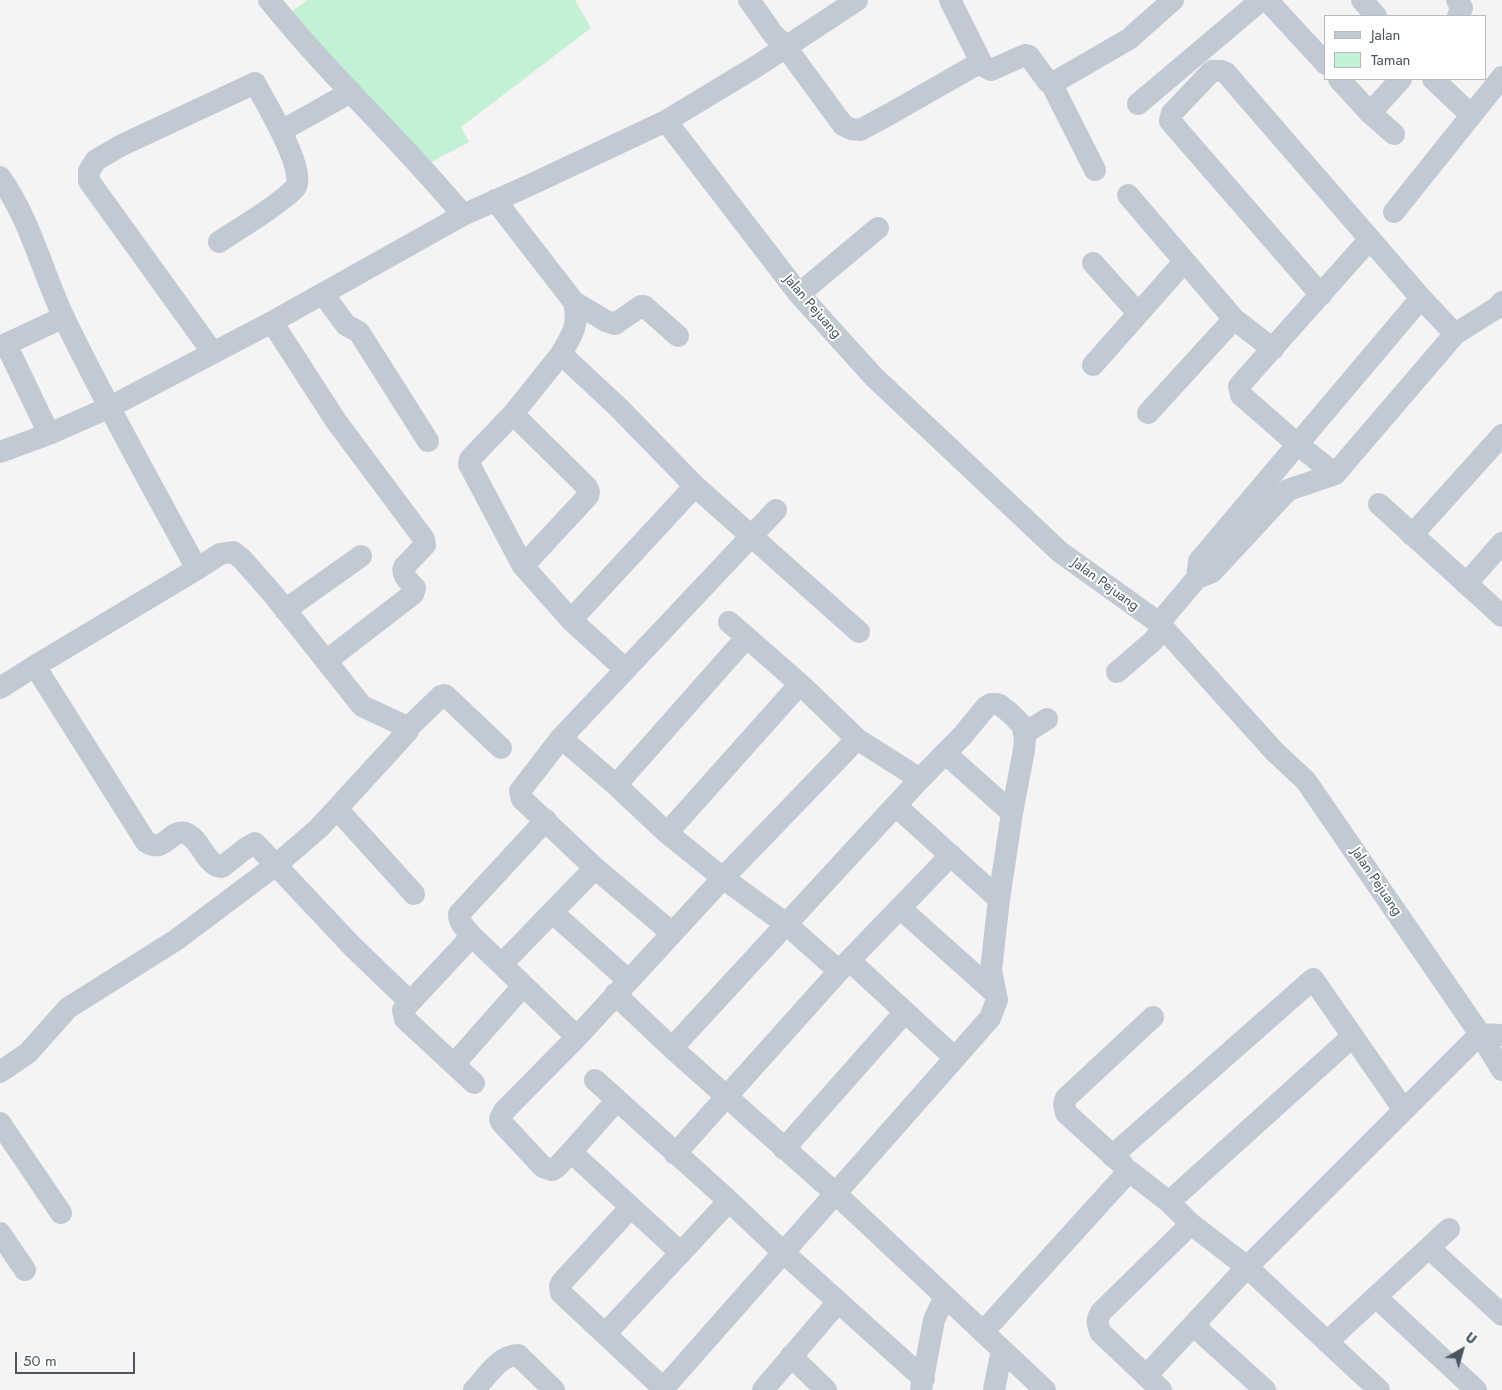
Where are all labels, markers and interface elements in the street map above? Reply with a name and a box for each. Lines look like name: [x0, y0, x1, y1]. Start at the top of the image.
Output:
legend: [1324, 15, 1487, 80]
text: Jalan: [1371, 24, 1400, 46]
text: Taman: [1371, 49, 1410, 71]
street label: Jalan Pejuang: [780, 272, 844, 342]
street label: Jalan Pejuang: [1068, 555, 1142, 615]
street label: Jalan Pejuang: [1347, 845, 1405, 919]
north arrow: [1437, 1325, 1487, 1375]
text: U: [1461, 1327, 1481, 1349]
scale bar: [18, 1342, 138, 1374]
text: 50 m: [23, 1350, 57, 1372]

